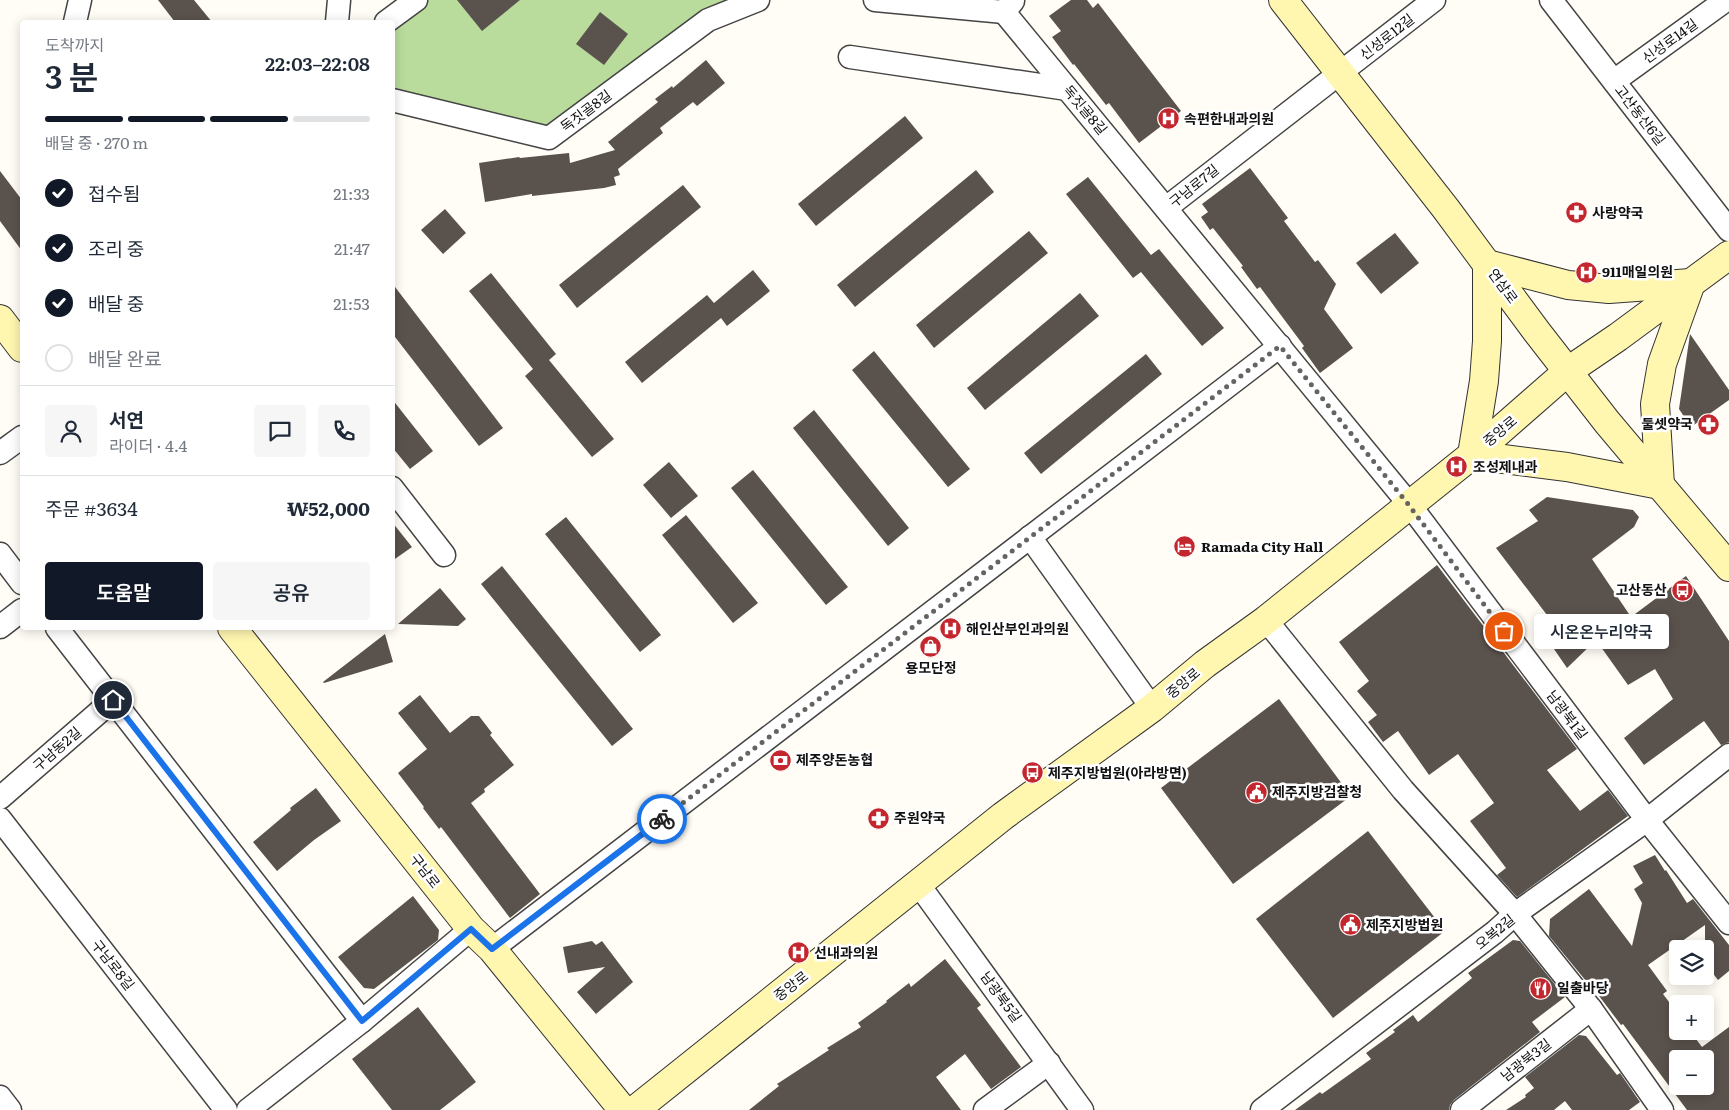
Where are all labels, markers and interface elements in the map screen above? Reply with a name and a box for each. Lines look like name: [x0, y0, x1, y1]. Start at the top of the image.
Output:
street label: 신성로12길: [1355, 9, 1418, 64]
street label: 신성로14길: [1637, 13, 1701, 67]
text: 도착까지: [45, 32, 104, 56]
text: 22:03–22:08: [265, 49, 370, 77]
text: 3 분: [45, 51, 98, 99]
street label: 독짓골8길: [1059, 80, 1112, 138]
street label: 고산동산6길: [1611, 80, 1671, 149]
street label: 독짓골8길: [556, 84, 615, 136]
hospital icon: 속편한내과의원: [1156, 107, 1180, 131]
place label: 속편한내과의원: [1184, 108, 1274, 128]
text: 배달 중 · 270 m: [45, 130, 148, 154]
street label: 구남로7길: [1164, 159, 1222, 211]
icon: check: [45, 179, 73, 207]
text: 접수됨: [88, 179, 140, 207]
text: 21:33: [333, 181, 370, 205]
pharmacy icon: 사랑약국: [1564, 201, 1588, 225]
place label: 사랑약국: [1592, 202, 1644, 222]
icon: check: [45, 234, 73, 262]
text: 조리 중: [88, 234, 144, 262]
text: 21:47: [334, 236, 370, 260]
hospital icon: 911매일의원: [1574, 260, 1598, 284]
place label: 911매일의원: [1602, 261, 1673, 281]
street label: 연삼로: [1484, 264, 1523, 307]
icon: check: [45, 289, 73, 317]
text: 배달 중: [88, 289, 144, 317]
text: 21:53: [333, 291, 370, 315]
text: 배달 완료: [88, 344, 162, 372]
button: person: [45, 405, 97, 457]
text: 서연: [109, 405, 144, 433]
button: chat: [254, 405, 306, 457]
button: phone: [318, 405, 370, 457]
street label: 중앙로: [1478, 410, 1521, 450]
pharmacy icon: 둘셋약국: [1697, 412, 1721, 436]
place label: 둘셋약국: [1641, 413, 1693, 433]
text: 라이더 · 4.4: [109, 433, 187, 457]
hospital icon: 조성제내과: [1445, 455, 1469, 479]
place label: 조성제내과: [1473, 456, 1538, 476]
text: 주문 #3634: [45, 494, 138, 522]
text: ₩52,000: [287, 494, 370, 522]
hotel icon: Ramada City Hall: [1173, 535, 1197, 559]
place label: Ramada City Hall: [1201, 536, 1323, 556]
button: 도움말: [45, 562, 203, 620]
button: 공유: [213, 562, 370, 620]
bus stop icon: 고산동산: [1671, 578, 1695, 602]
place label: 고산동산: [1615, 579, 1667, 599]
pin: [1483, 610, 1525, 652]
callout: 시온온누리약국: [1534, 614, 1669, 648]
hospital icon: 해인산부인과의원: [938, 617, 962, 641]
icon: bag: [1490, 617, 1518, 645]
place label: 해인산부인과의원: [966, 618, 1069, 638]
text: 시온온누리약국: [1550, 619, 1653, 643]
shop icon: 용모단정: [919, 634, 943, 658]
place label: 용모단정: [905, 657, 957, 677]
street label: 중앙로: [1161, 662, 1204, 702]
pin: [92, 679, 134, 721]
icon: home: [99, 686, 127, 714]
street label: 남광북1길: [1543, 686, 1593, 743]
street label: 구남동2길: [28, 721, 85, 775]
bank icon: 제주양돈농협: [768, 748, 792, 772]
place label: 제주양돈농협: [796, 749, 873, 769]
bus stop icon: 제주지방법원(아라방면): [1020, 761, 1044, 785]
place label: 제주지방법원(아라방면): [1048, 762, 1187, 782]
public building icon: 제주지방검찰청: [1244, 780, 1268, 804]
place label: 제주지방검찰청: [1272, 781, 1362, 801]
courier: [637, 794, 687, 844]
icon: bike: [648, 805, 676, 833]
pharmacy icon: 주원약국: [866, 806, 890, 830]
place label: 주원약국: [894, 807, 946, 827]
street label: 구남로: [406, 849, 446, 892]
street label: 오복2길: [1470, 909, 1518, 953]
public building icon: 제주지방법원: [1338, 913, 1362, 937]
place label: 제주지방법원: [1366, 914, 1443, 934]
street label: 구남로8길: [88, 935, 140, 994]
map controls: [1669, 940, 1714, 1095]
button: layers: [1669, 940, 1714, 985]
hospital icon: 선내과의원: [786, 941, 810, 965]
place label: 선내과의원: [814, 942, 878, 962]
street label: 중앙로: [769, 965, 812, 1005]
street label: 남광북5길: [976, 967, 1027, 1026]
restaurant icon: 일출바당: [1529, 976, 1553, 1000]
place label: 일출바당: [1557, 977, 1609, 997]
button: +: [1669, 995, 1714, 1040]
street label: 남광북3길: [1496, 1033, 1555, 1085]
button: −: [1669, 1050, 1714, 1095]

